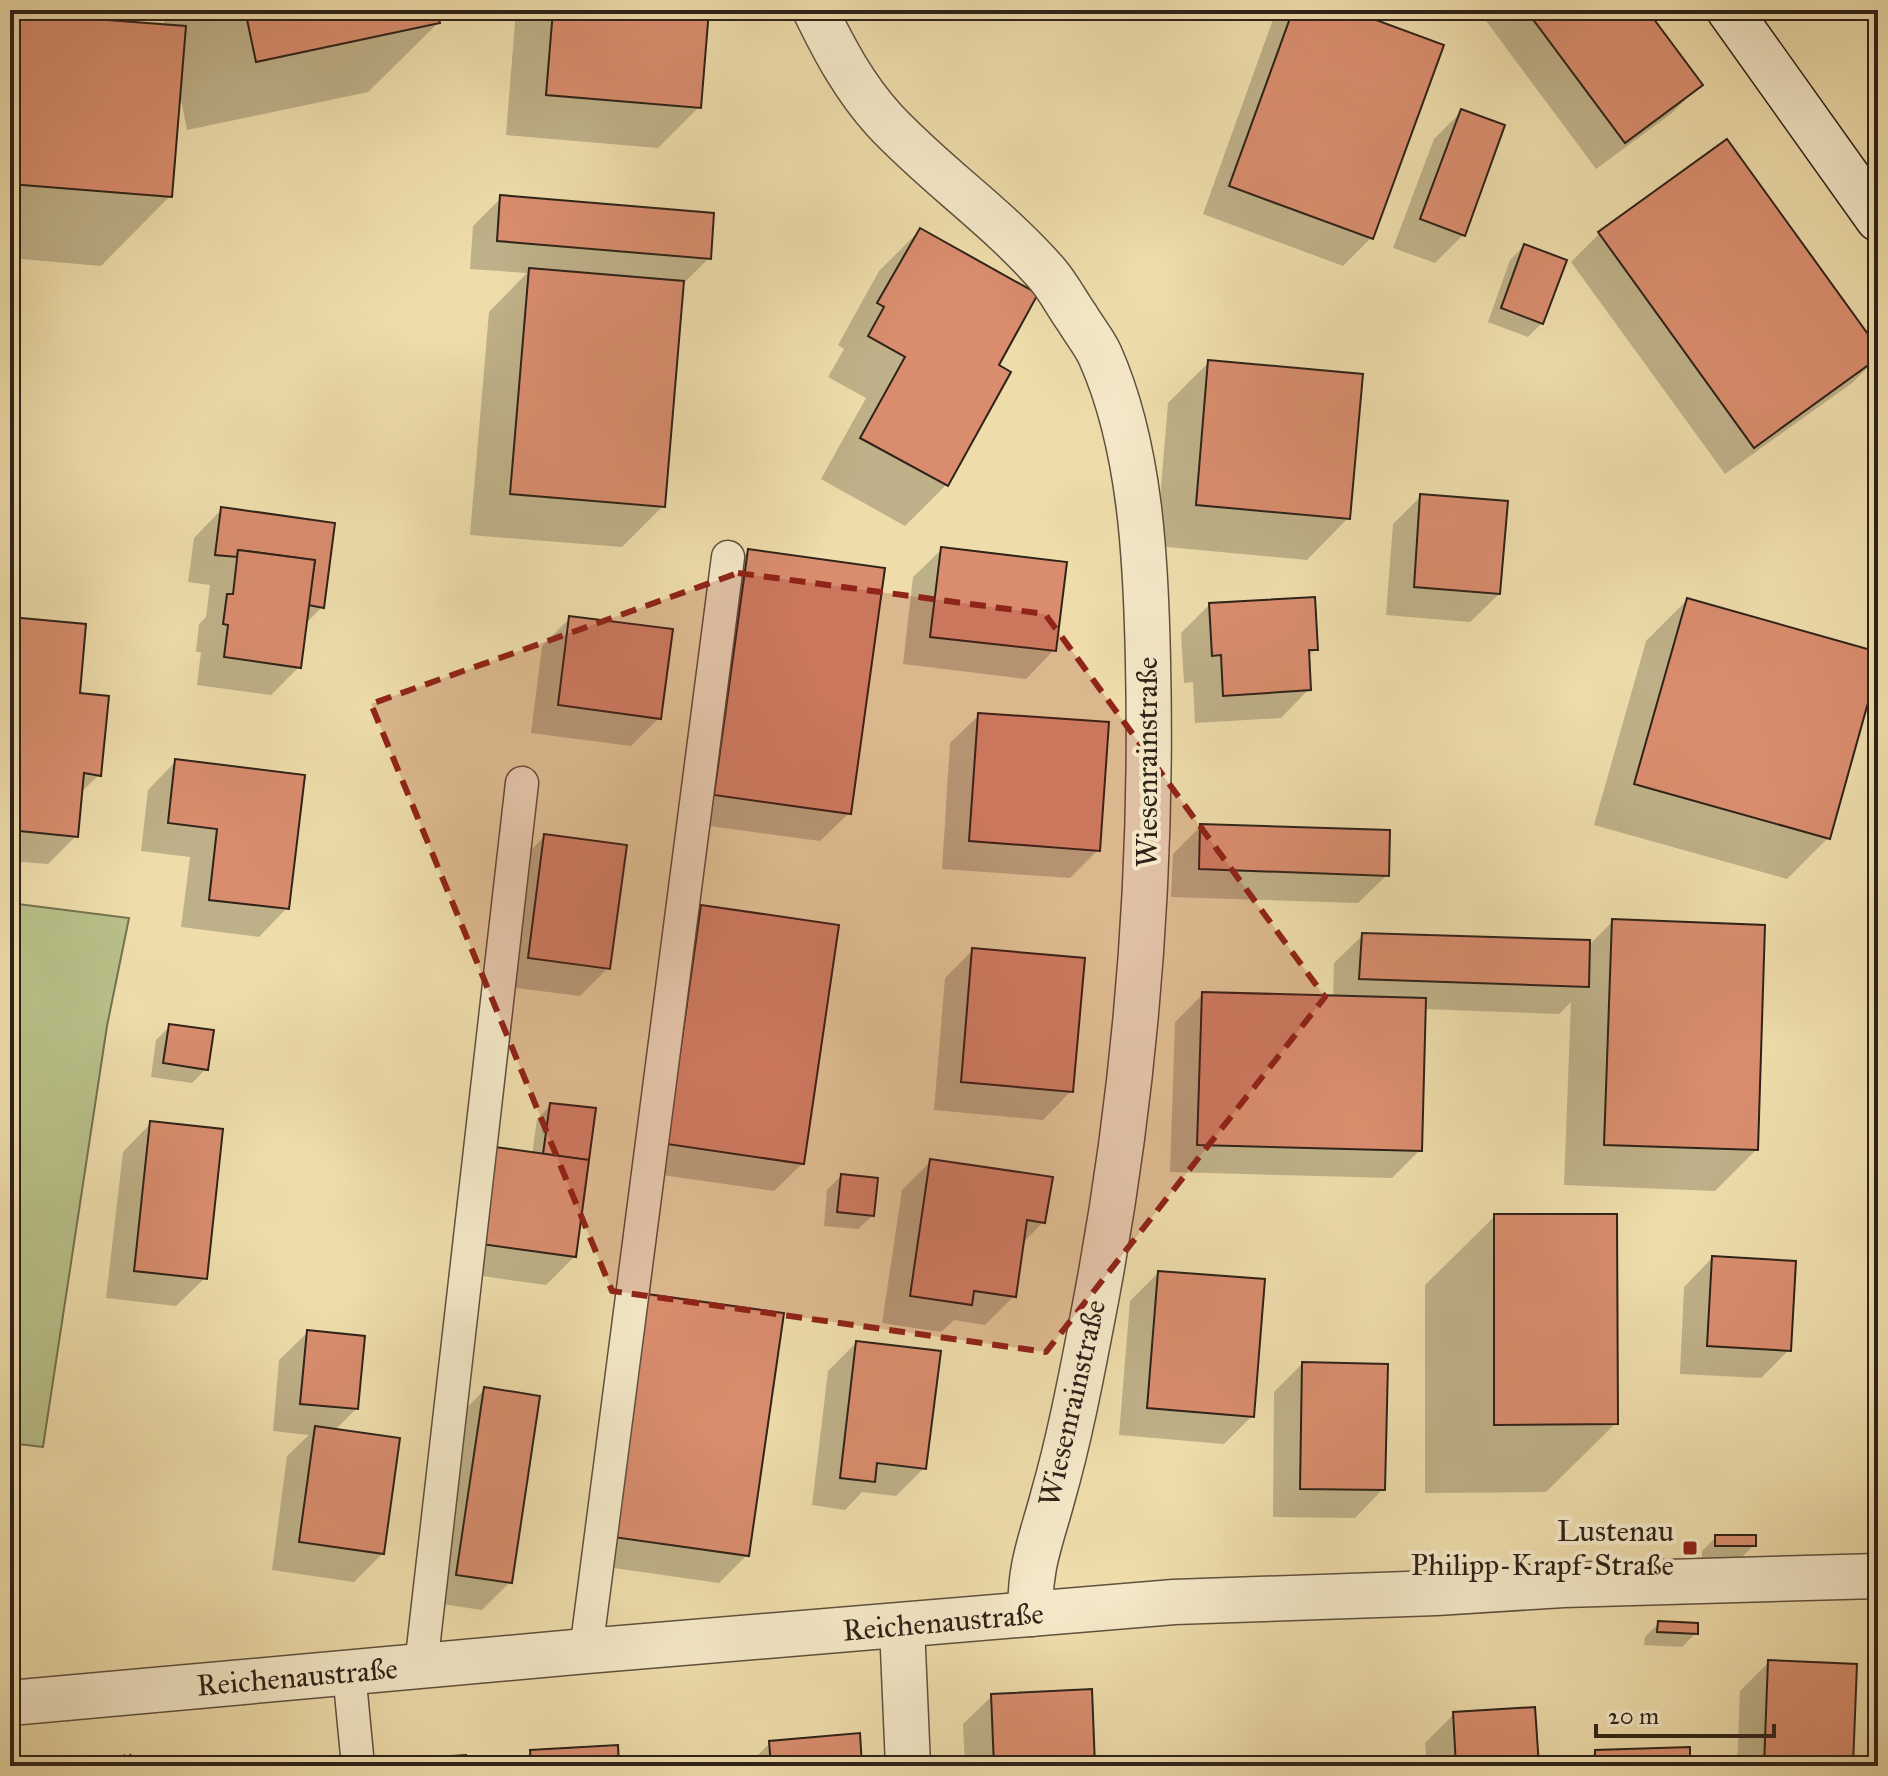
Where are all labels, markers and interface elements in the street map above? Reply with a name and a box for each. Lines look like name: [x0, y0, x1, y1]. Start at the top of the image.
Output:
street label: Wiesenrainstraße: [1129, 657, 1165, 867]
street label: Wiesenrainstraße: [1031, 1296, 1113, 1510]
place label: Lustenau Philipp-Krapf-Straße: [1411, 1513, 1674, 1583]
marker: Lustenau Philipp-Krapf-Straße: [1681, 1539, 1699, 1557]
street label: Reichenaustraße: [841, 1595, 1045, 1649]
street label: Reichenaustraße: [195, 1650, 399, 1704]
scale bar: [1596, 1688, 1774, 1738]
text: 20 m: [1608, 1701, 1659, 1731]

